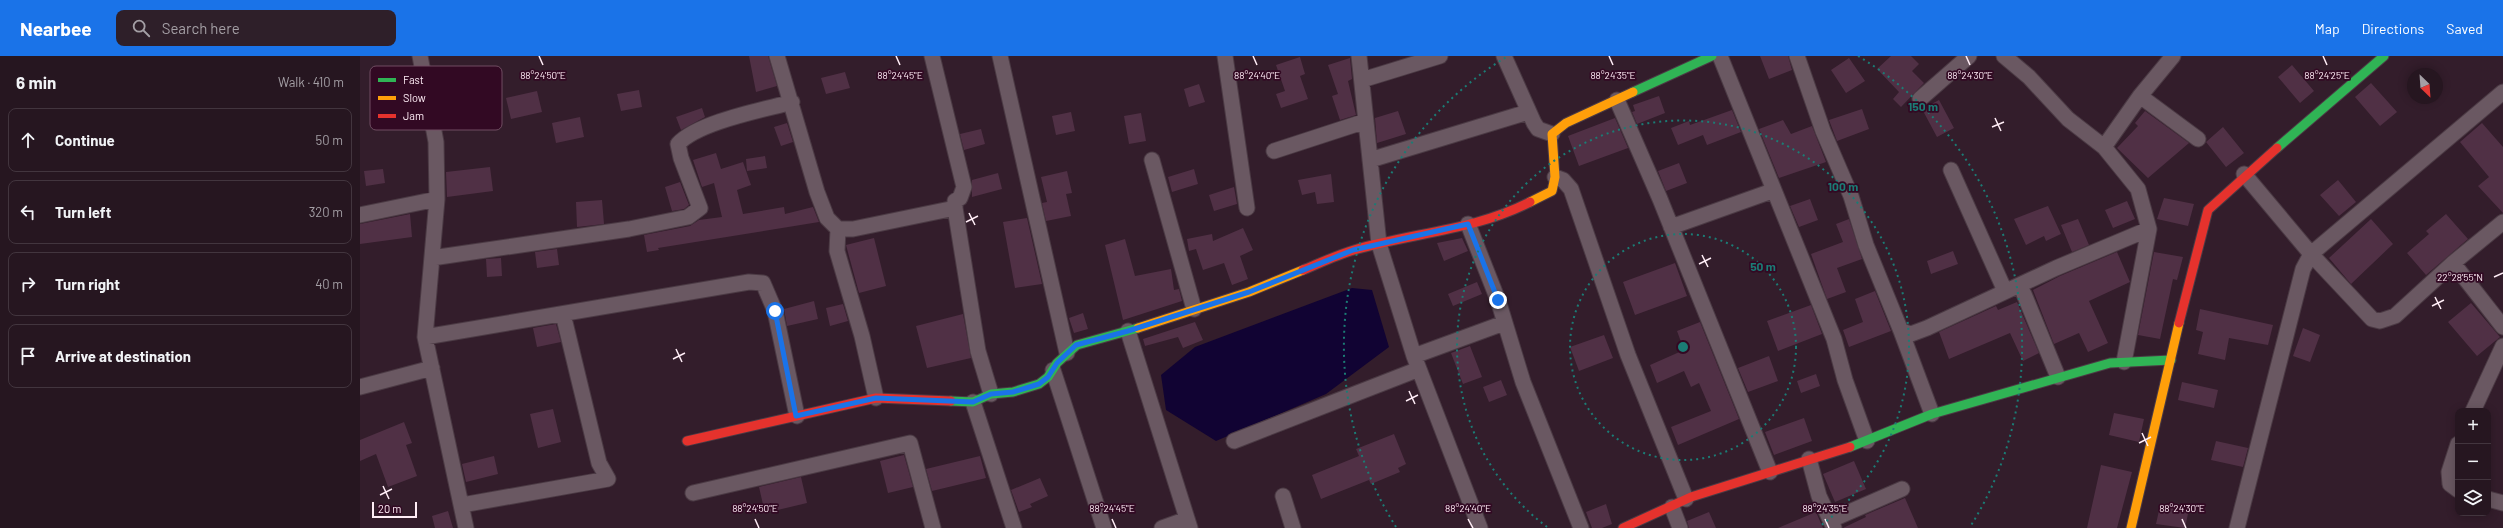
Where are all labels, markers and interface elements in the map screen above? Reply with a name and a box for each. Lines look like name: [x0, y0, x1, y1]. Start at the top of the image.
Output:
search box: [116, 10, 396, 46]
text: Nearbee: [20, 17, 92, 40]
icon: search: [130, 17, 152, 39]
text: Search here: [162, 19, 240, 37]
text: Map: [2315, 20, 2340, 37]
text: Directions: [2362, 20, 2424, 37]
text: Saved: [2446, 20, 2483, 37]
legend: [370, 66, 502, 130]
north arrow: [2407, 68, 2443, 104]
text: 88°24'50"E: [520, 69, 566, 81]
text: 88°24'45"E: [877, 69, 923, 81]
text: 88°24'40"E: [1234, 69, 1280, 81]
text: 88°24'35"E: [1590, 69, 1636, 81]
text: 88°24'30"E: [1947, 69, 1993, 81]
text: 88°24'25"E: [2304, 69, 2350, 81]
text: 6 min: [16, 72, 56, 92]
text: Fast: [403, 73, 424, 86]
text: Walk · 410 m: [278, 74, 344, 90]
text: Slow: [403, 91, 426, 104]
text: 150 m: [1908, 99, 1938, 113]
text: Jam: [403, 109, 424, 122]
icon: ahead: [17, 129, 39, 151]
text: Continue: [55, 131, 115, 149]
text: 50 m: [316, 132, 343, 148]
text: 100 m: [1828, 179, 1858, 193]
icon: left: [17, 201, 39, 223]
text: Turn left: [55, 203, 111, 221]
text: 320 m: [309, 204, 343, 220]
text: 50 m: [1750, 259, 1776, 273]
text: 22°28'55"N: [2437, 271, 2483, 283]
icon: right: [17, 273, 39, 295]
text: Turn right: [55, 275, 120, 293]
text: 40 m: [315, 276, 343, 292]
route end: [1489, 291, 1507, 309]
route start: [766, 302, 784, 320]
centre of rings: [1676, 340, 1690, 354]
icon: arrive: [17, 345, 39, 367]
text: Arrive at destination: [55, 347, 191, 365]
map controls: [2455, 408, 2491, 516]
button: +: [2455, 408, 2491, 444]
button: −: [2455, 444, 2491, 480]
button: layers: [2455, 480, 2491, 516]
scale bar: [372, 500, 417, 519]
text: 20 m: [378, 502, 401, 515]
text: 88°24'50"E: [732, 502, 778, 514]
text: 88°24'45"E: [1089, 502, 1135, 514]
text: 88°24'40"E: [1445, 502, 1491, 514]
text: 88°24'35"E: [1802, 502, 1848, 514]
text: 88°24'30"E: [2159, 502, 2205, 514]

